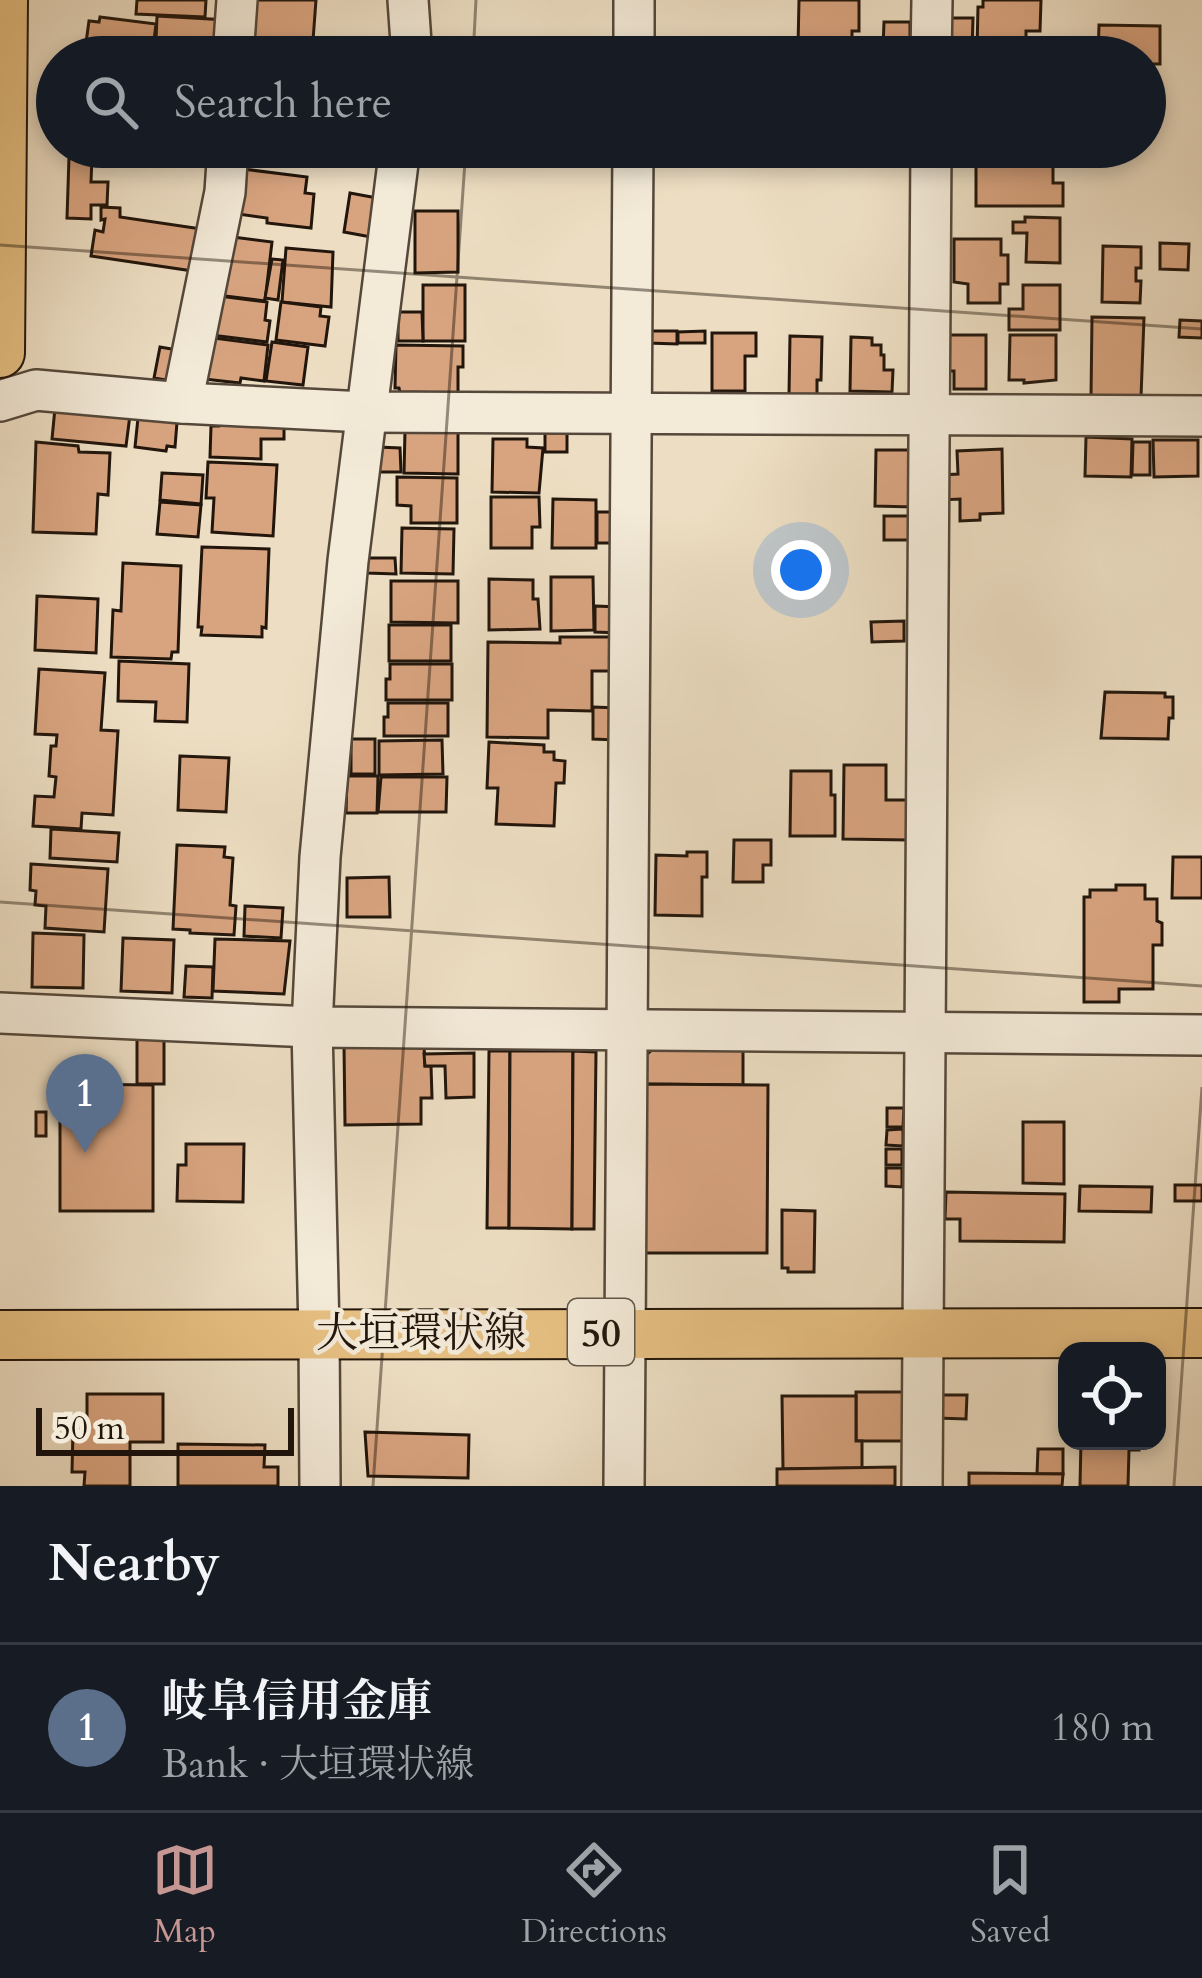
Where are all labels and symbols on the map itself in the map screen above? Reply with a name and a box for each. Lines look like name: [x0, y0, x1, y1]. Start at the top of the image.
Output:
your location: [771, 540, 831, 600]
pin: 1: [46, 1054, 124, 1153]
road number: 50: [568, 1299, 634, 1365]
street label: 大垣環状線: [316, 1305, 526, 1362]
scale bar: [36, 1402, 294, 1455]

